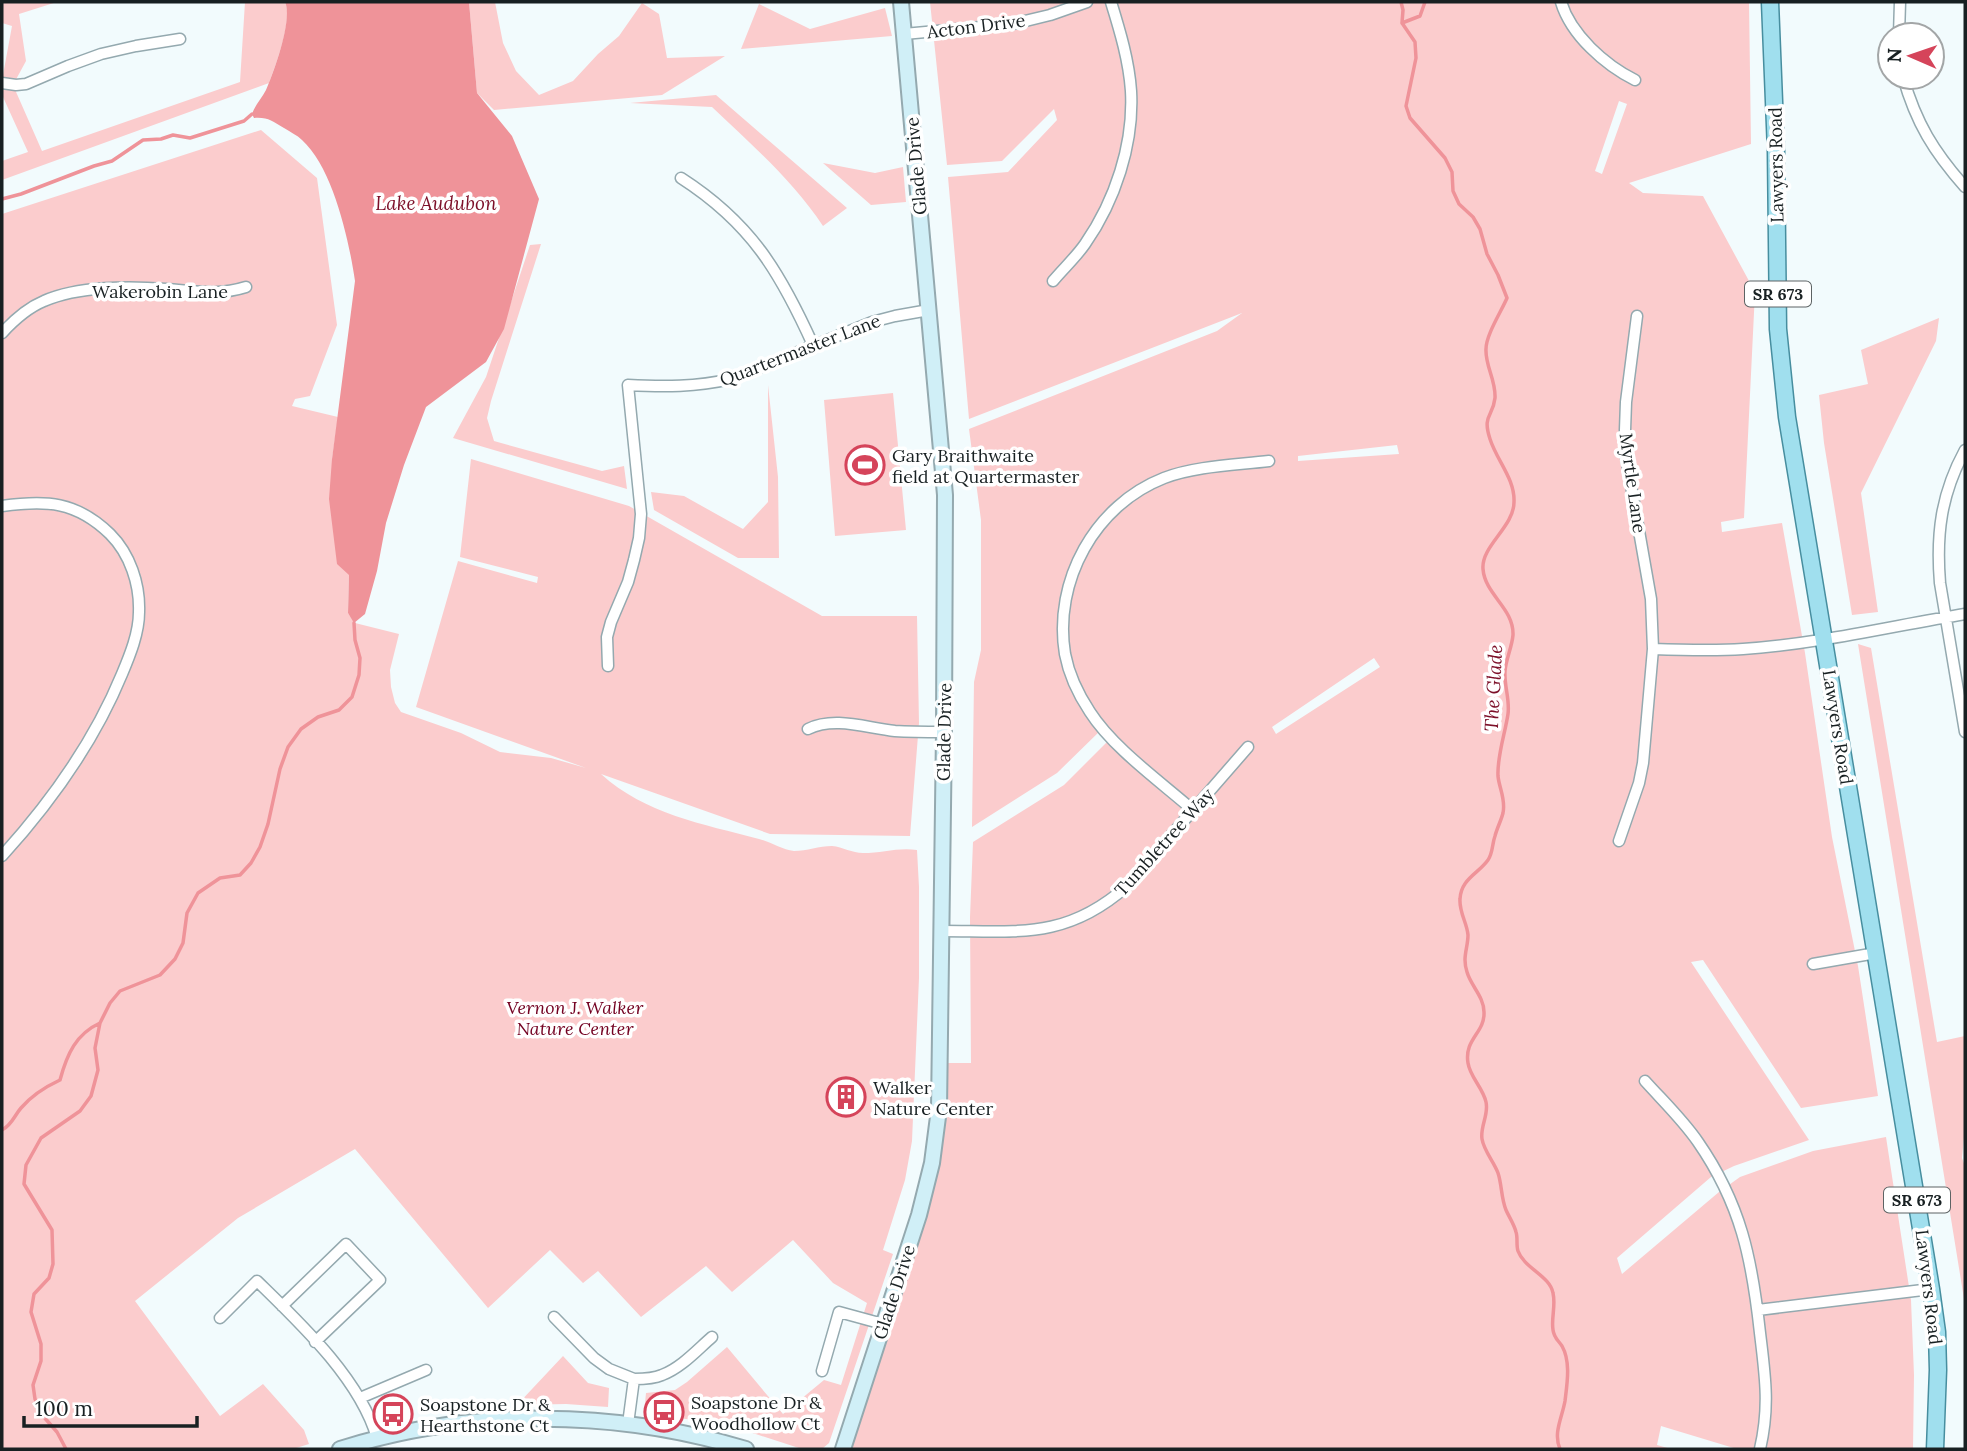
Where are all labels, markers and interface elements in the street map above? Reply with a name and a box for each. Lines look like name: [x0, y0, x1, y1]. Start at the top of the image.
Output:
street label: Acton Drive: [925, 9, 1027, 44]
north arrow: [1876, 21, 1946, 91]
text: N: [1882, 47, 1906, 63]
street label: Lawyers Road: [1763, 107, 1789, 223]
street label: Glade Drive: [900, 116, 932, 216]
water label: Lake Audubon: [375, 191, 497, 215]
street label: Wakerobin Lane: [92, 280, 228, 303]
road number: SR 673: [1745, 282, 1811, 306]
street label: Quartermaster Lane: [716, 309, 884, 391]
street label: Myrtle Lane: [1615, 431, 1651, 535]
sports icon: Gary Braithwaite field at Quartermaster: [844, 444, 886, 486]
place label: Gary Braithwaite field at Quartermaster: [892, 444, 1079, 488]
water label: The Glade: [1479, 644, 1507, 732]
street label: Lawyers Road: [1818, 668, 1858, 786]
street label: Glade Drive: [932, 682, 956, 781]
street label: Tumbletree Way: [1109, 783, 1219, 901]
park label: Vernon J. Walker Nature Center: [507, 996, 644, 1040]
building icon: Walker Nature Center: [825, 1076, 867, 1118]
place label: Walker Nature Center: [873, 1076, 993, 1120]
road number: SR 673: [1884, 1188, 1950, 1212]
street label: Lawyers Road: [1911, 1228, 1948, 1346]
street label: Glade Drive: [868, 1242, 920, 1342]
scale bar: [24, 1384, 198, 1428]
bus stop icon: Soapstone Dr & Woodhollow Ct: [643, 1391, 685, 1433]
place label: Soapstone Dr & Woodhollow Ct: [691, 1391, 822, 1435]
bus stop icon: Soapstone Dr & Hearthstone Ct: [372, 1393, 414, 1435]
place label: Soapstone Dr & Hearthstone Ct: [420, 1393, 551, 1437]
text: 100 m: [35, 1395, 93, 1422]

